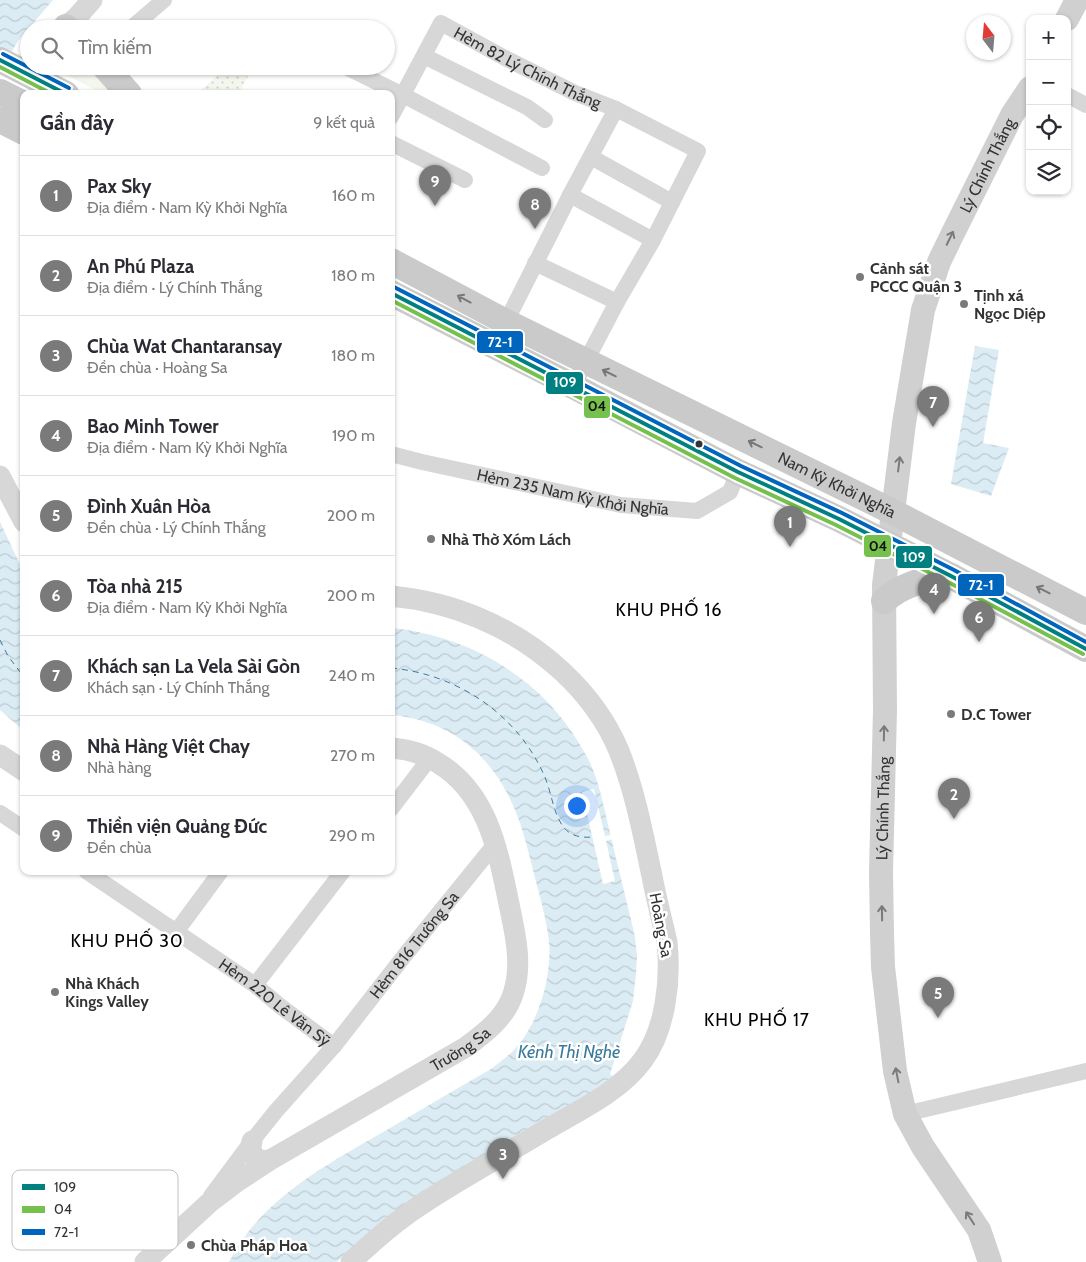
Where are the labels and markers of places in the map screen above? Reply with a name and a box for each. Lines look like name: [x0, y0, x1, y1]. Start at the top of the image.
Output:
pin: 9: [419, 165, 451, 206]
pin: 8: [519, 188, 551, 229]
place label: Cảnh sát PCCC Quận 3: [870, 259, 962, 296]
marker: Cảnh sát PCCC Quận 3: [854, 271, 866, 283]
place label: Tịnh xá Ngọc Diệp: [974, 286, 1046, 323]
marker: Tịnh xá Ngọc Diệp: [958, 298, 970, 310]
pin: 7: [917, 386, 949, 427]
unlabelled marker: [694, 439, 704, 449]
pin: 1: [774, 506, 806, 547]
place label: Nhà Thờ Xóm Lách: [441, 530, 571, 549]
marker: Nhà Thờ Xóm Lách: [425, 533, 437, 545]
pin: 4: [918, 573, 950, 614]
pin: 6: [963, 601, 995, 642]
place label: D.C Tower: [961, 705, 1032, 724]
marker: D.C Tower: [945, 708, 957, 720]
pin: 2: [938, 778, 970, 819]
place label: Nhà Khách Kings Valley: [65, 974, 149, 1011]
pin: 5: [922, 977, 954, 1018]
marker: Nhà Khách Kings Valley: [49, 986, 61, 998]
pin: 3: [487, 1138, 519, 1179]
place label: Chùa Pháp Hoa: [201, 1236, 307, 1255]
marker: Chùa Pháp Hoa: [185, 1239, 197, 1251]

